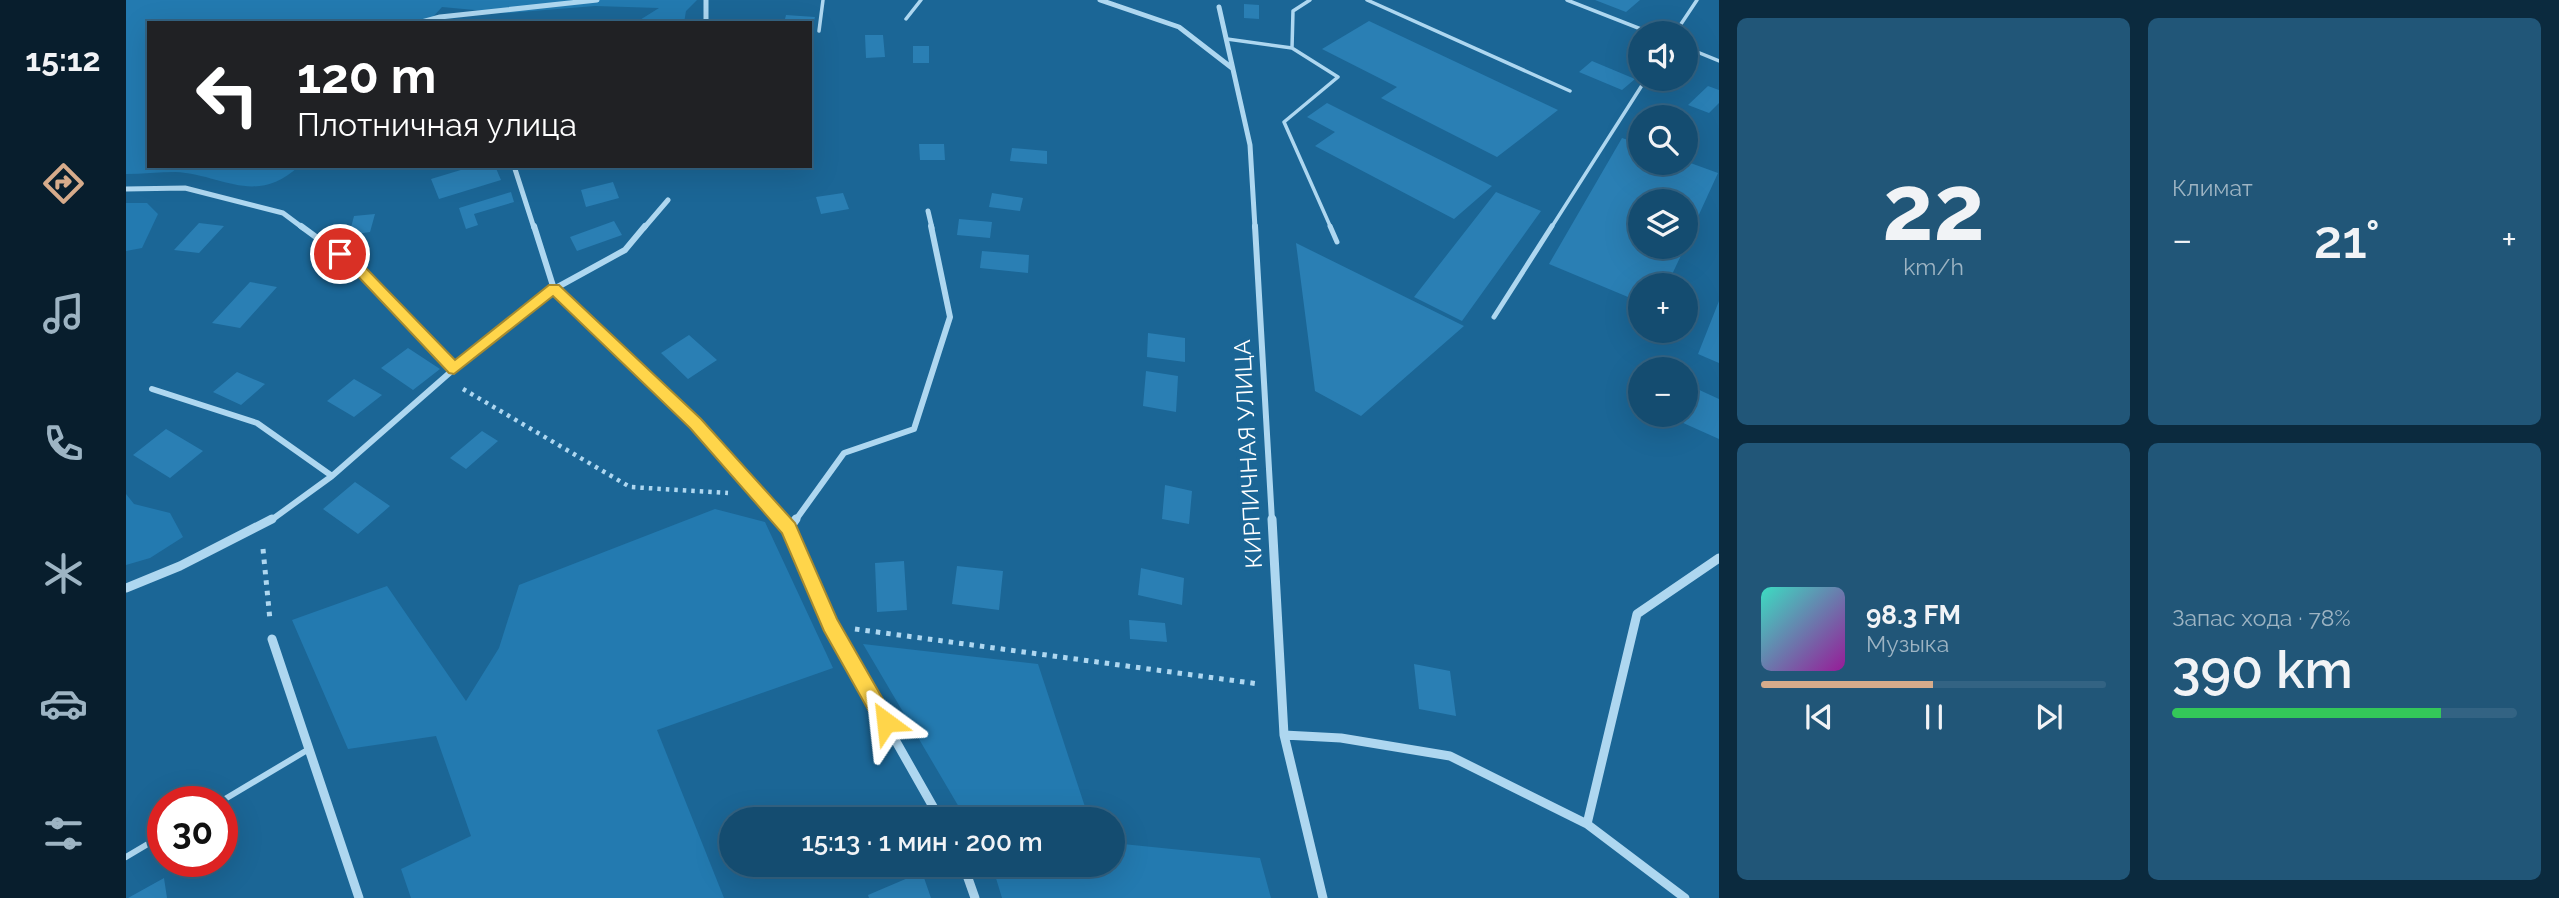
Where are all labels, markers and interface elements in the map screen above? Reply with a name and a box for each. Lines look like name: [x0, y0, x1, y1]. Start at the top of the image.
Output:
map controls: [1628, 21, 1698, 427]
button: sound: [1628, 21, 1698, 91]
text: 15:12: [25, 41, 101, 78]
text: 120 m: [297, 47, 436, 104]
icon: left: [182, 49, 273, 140]
button: search: [1628, 105, 1698, 175]
text: Плотничная улица: [297, 106, 577, 143]
text: 22: [1882, 154, 1985, 261]
icon: directions: [39, 159, 88, 208]
text: Климат: [2172, 174, 2253, 201]
button: layers: [1628, 189, 1698, 259]
text: 21°: [2314, 209, 2380, 270]
text: −: [2172, 217, 2192, 262]
text: +: [2501, 217, 2517, 262]
pin: [310, 224, 370, 284]
icon: arrive: [321, 235, 359, 273]
text: km/h: [1903, 253, 1964, 280]
button: +: [1628, 273, 1698, 343]
icon: music: [39, 289, 88, 338]
street label: КИРПИЧНАЯ УЛИЦА: [1228, 339, 1267, 569]
button: −: [1628, 357, 1698, 427]
icon: phone: [39, 419, 88, 468]
icon: climate: [39, 549, 88, 598]
text: 98.3 FM: [1866, 600, 1961, 630]
text: Запас хода · 78%: [2172, 604, 2351, 631]
text: Музыка: [1866, 630, 1949, 657]
text: 390 km: [2172, 639, 2353, 700]
icon: car: [39, 679, 88, 728]
position arrow: [849, 685, 923, 759]
icon: previous: [1800, 698, 1838, 736]
icon: pause: [1915, 698, 1953, 736]
icon: next: [2030, 698, 2068, 736]
speed limit sign: 30: [147, 786, 238, 877]
icon: filters: [39, 809, 88, 858]
text: 15:13 · 1 мин · 200 m: [802, 827, 1043, 857]

